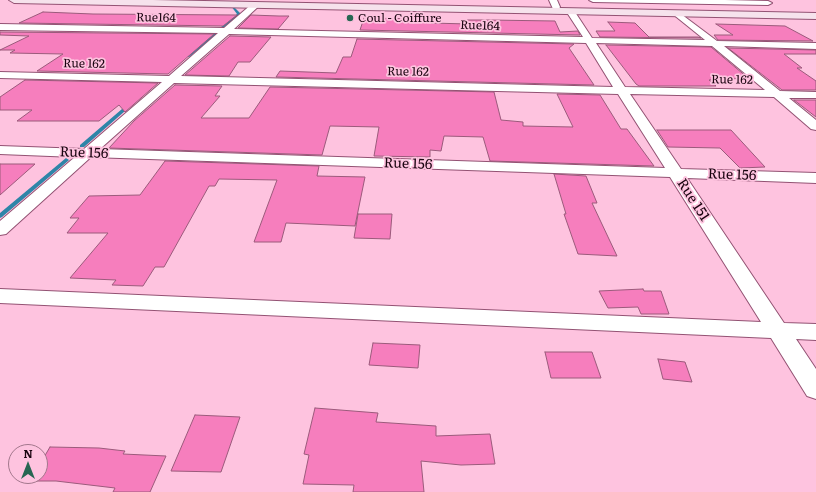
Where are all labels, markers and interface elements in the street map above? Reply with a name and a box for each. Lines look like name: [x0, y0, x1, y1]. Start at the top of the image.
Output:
street label: Rue164: [136, 10, 176, 26]
place label: Coul - Coiffure: [358, 11, 441, 25]
marker: Coul - Coiffure: [345, 13, 355, 23]
street label: Rue164: [460, 18, 500, 34]
street label: Rue 162: [63, 56, 105, 72]
street label: Rue 162: [387, 64, 429, 80]
street label: Rue 162: [711, 72, 753, 88]
street label: Rue 156: [59, 144, 109, 162]
street label: Rue 156: [383, 155, 433, 173]
street label: Rue 156: [707, 166, 757, 184]
street label: Rue 151: [673, 176, 713, 224]
north arrow: [8, 444, 48, 484]
text: N: [23, 445, 33, 461]

